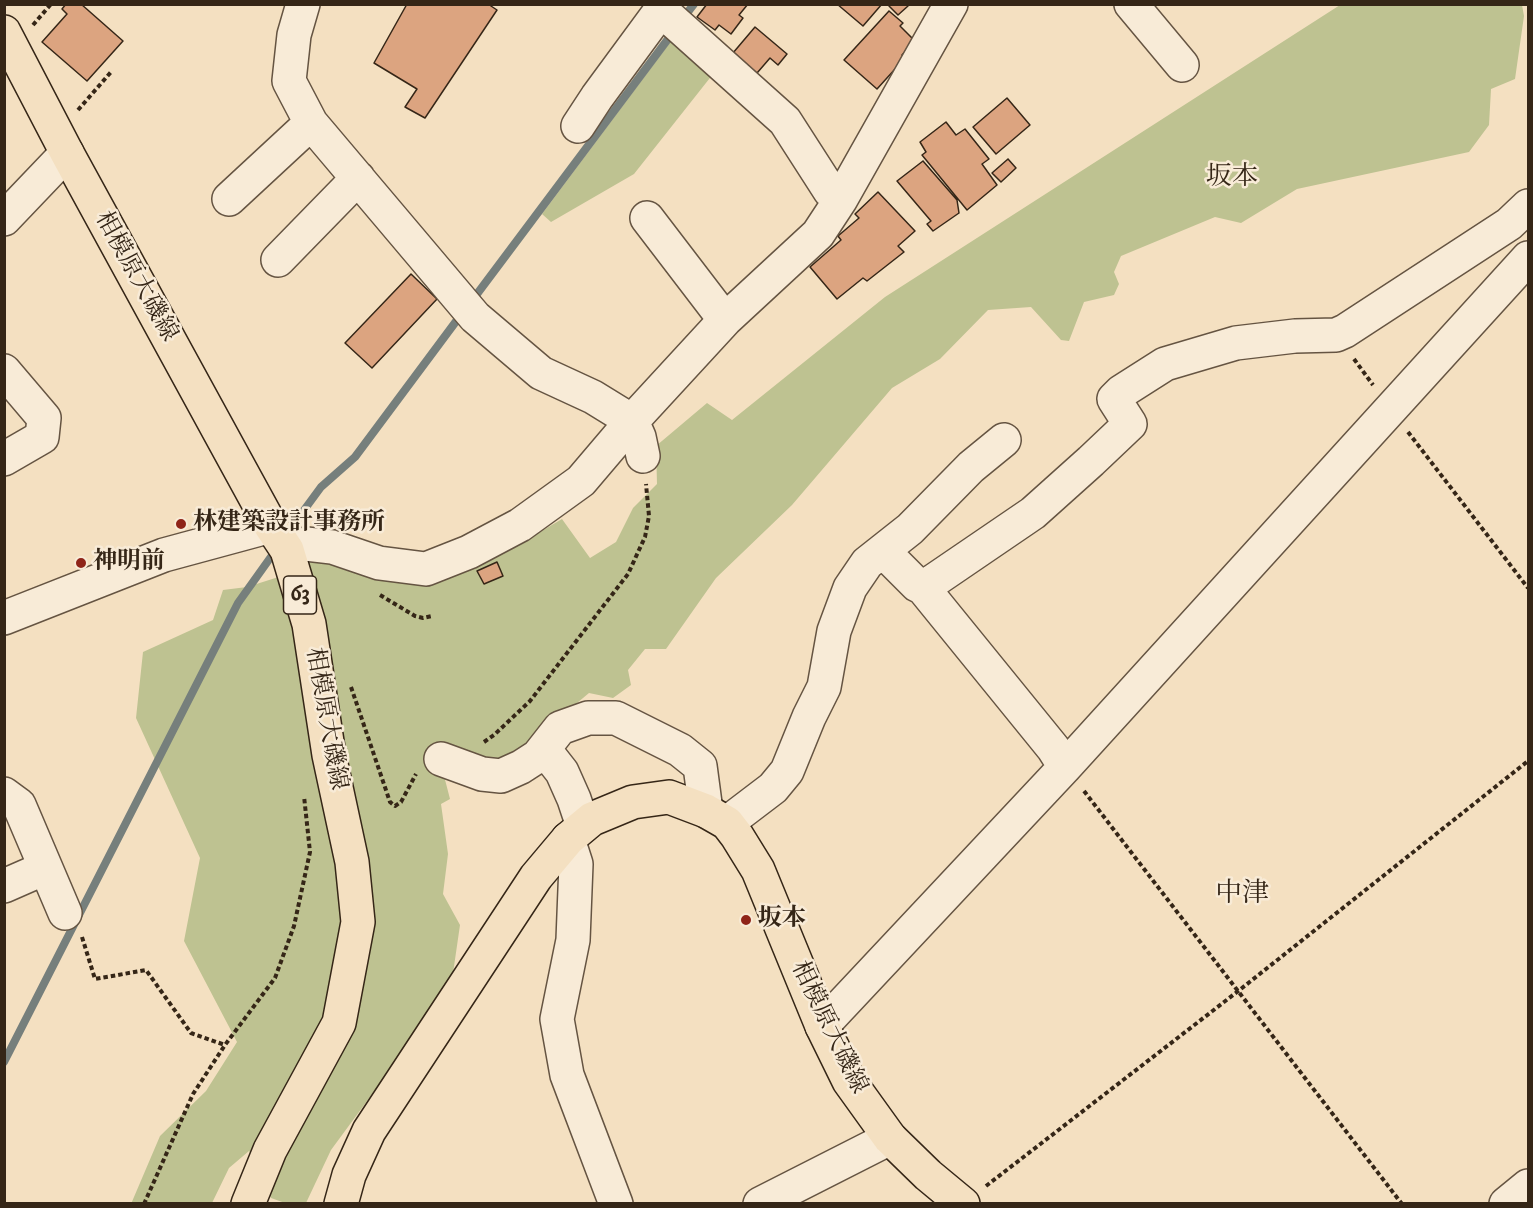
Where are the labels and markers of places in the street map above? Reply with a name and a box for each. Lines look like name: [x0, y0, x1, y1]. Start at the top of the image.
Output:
place label: 林建築設計事務所: [193, 510, 385, 538]
marker: 林建築設計事務所: [174, 517, 188, 531]
place label: 神明前: [93, 549, 165, 577]
marker: 神明前: [74, 556, 88, 570]
place label: 坂本: [758, 906, 806, 934]
marker: 坂本: [739, 913, 753, 927]

